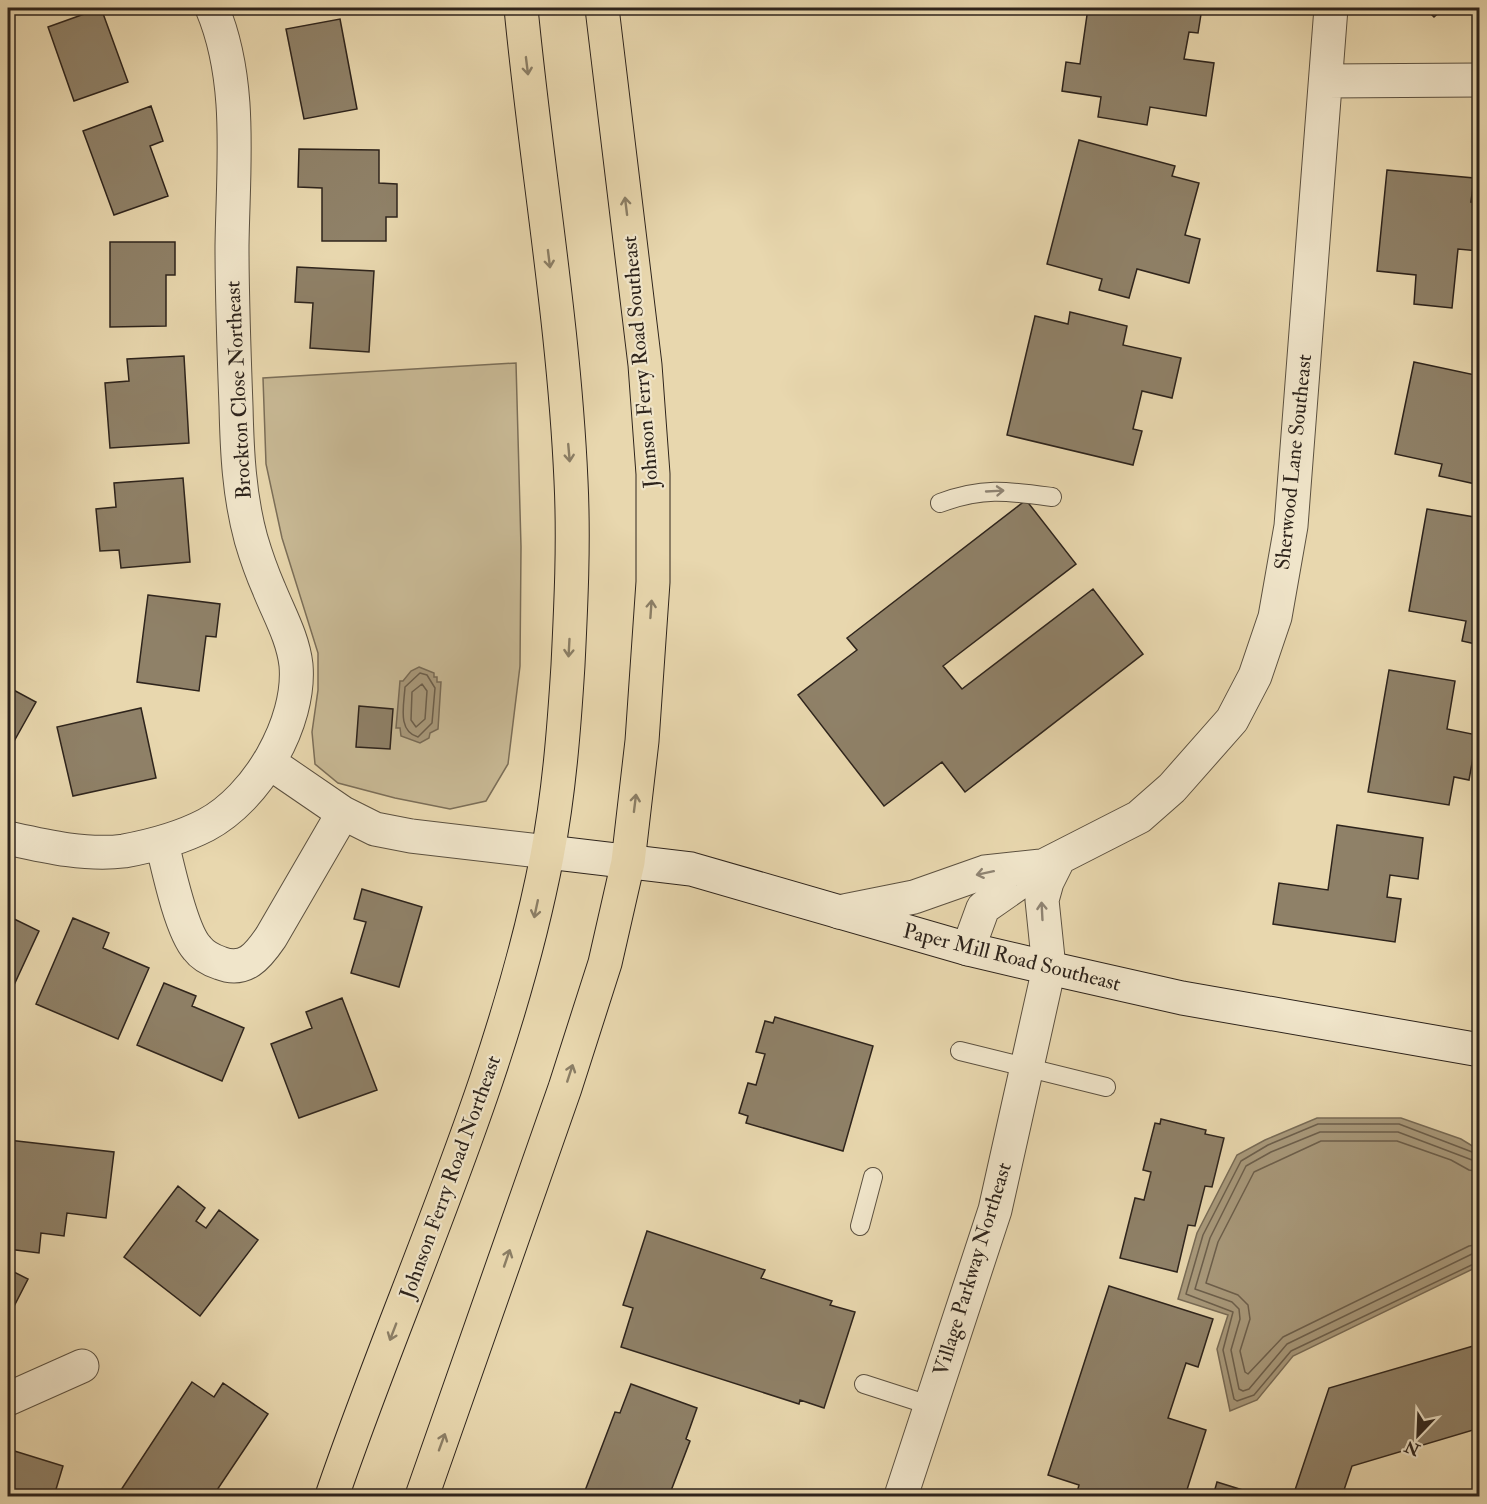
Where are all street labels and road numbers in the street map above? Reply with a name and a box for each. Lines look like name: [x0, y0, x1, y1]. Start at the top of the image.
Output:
street label: Johnson Ferry Road Southeast: [616, 234, 665, 490]
street label: Brockton Close Northeast: [219, 280, 258, 500]
street label: Sherwood Lane Southeast: [1269, 353, 1318, 571]
street label: Paper Mill Road Southeast: [900, 917, 1124, 998]
street label: Johnson Ferry Road Northeast: [393, 1052, 507, 1304]
street label: Village Parkway Northeast: [927, 1159, 1018, 1379]

